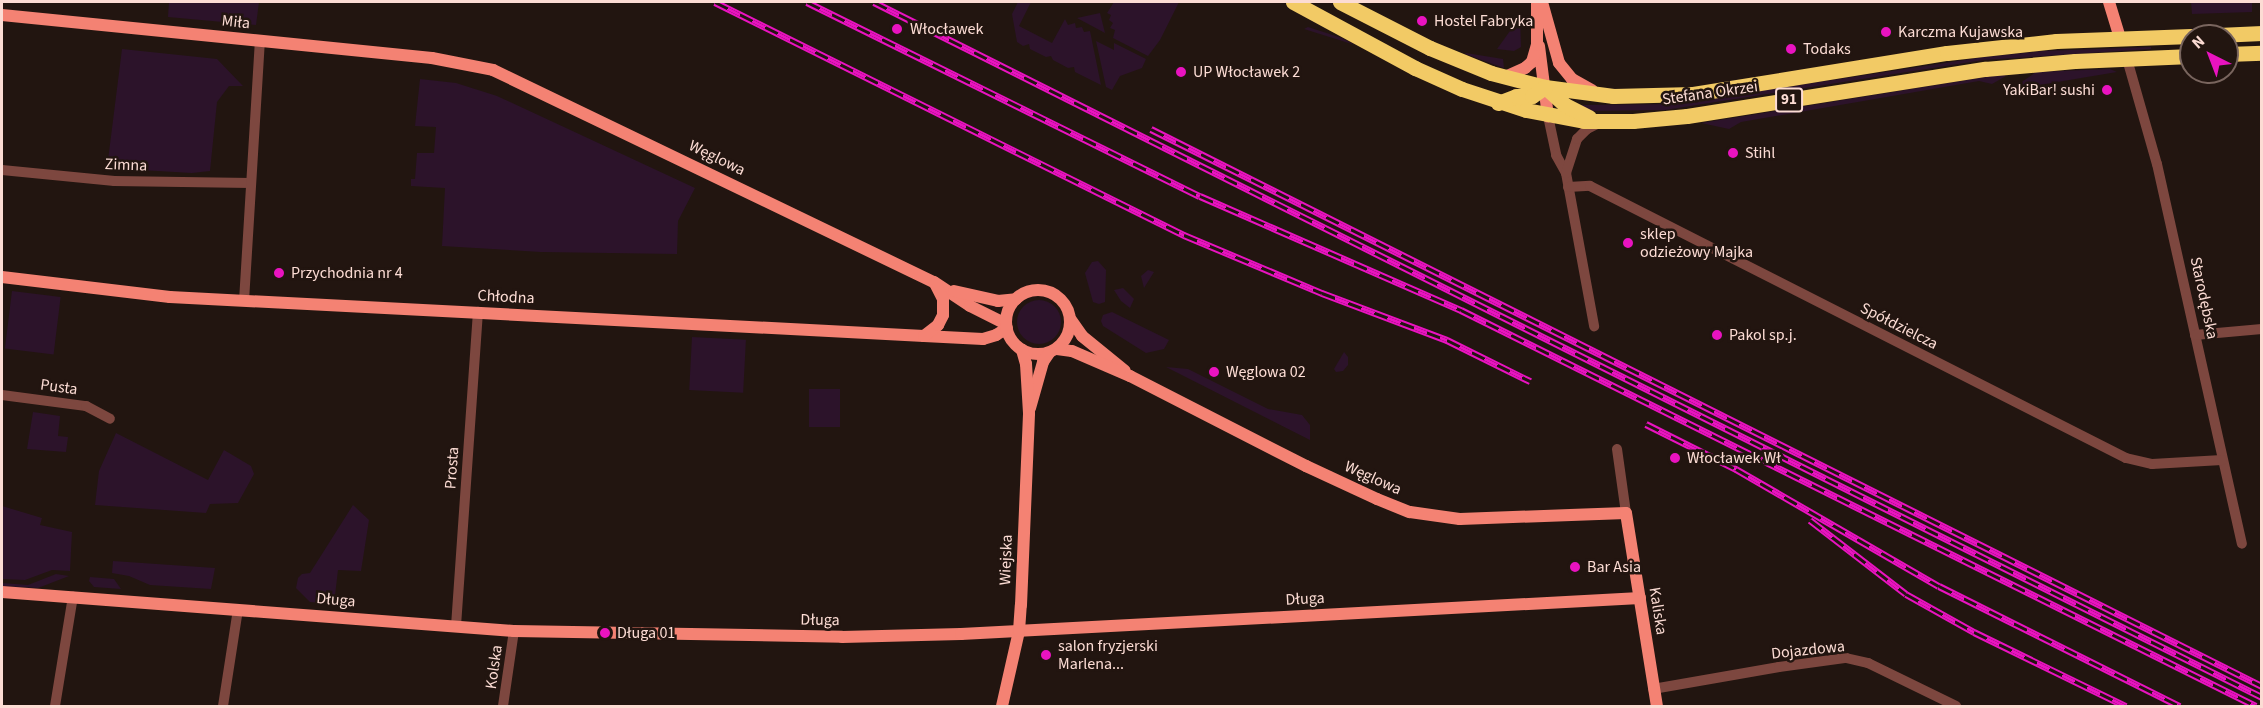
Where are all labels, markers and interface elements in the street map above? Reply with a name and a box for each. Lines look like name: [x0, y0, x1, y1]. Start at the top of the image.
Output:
street label: Miła: [221, 11, 251, 33]
place label: Hostel Fabryka: [1434, 11, 1533, 31]
marker: Hostel Fabryka: [1415, 14, 1429, 28]
place label: Włocławek: [910, 19, 983, 39]
marker: Włocławek: [888, 20, 906, 38]
place label: Karczma Kujawska: [1898, 22, 2023, 42]
north arrow: [2179, 24, 2239, 84]
marker: Karczma Kujawska: [1879, 25, 1893, 39]
text: N: [2187, 30, 2210, 54]
place label: Todaks: [1803, 39, 1851, 59]
marker: Todaks: [1784, 42, 1798, 56]
place label: UP Włocławek 2: [1193, 62, 1300, 82]
marker: UP Włocławek 2: [1174, 65, 1188, 79]
street label: Stefana Okrzei: [1661, 77, 1759, 109]
place label: YakiBar! sushi: [2003, 80, 2095, 100]
marker: YakiBar! sushi: [2100, 83, 2114, 97]
road number: 91: [1774, 88, 1804, 112]
street label: Węglowa: [686, 136, 748, 180]
place label: Stihl: [1745, 143, 1775, 163]
marker: Stihl: [1726, 146, 1740, 160]
street label: Zimna: [104, 155, 148, 175]
place label: sklep odzieżowy Majka: [1640, 224, 1753, 262]
marker: sklep odzieżowy Majka: [1621, 236, 1635, 250]
street label: Starodębska: [2186, 255, 2222, 341]
place label: Przychodnia nr 4: [291, 263, 403, 283]
marker: Przychodnia nr 4: [272, 266, 286, 280]
street label: Chłodna: [477, 286, 535, 308]
street label: Spółdzielcza: [1857, 298, 1941, 354]
place label: Pakol sp.j.: [1729, 325, 1797, 345]
marker: Pakol sp.j.: [1710, 328, 1724, 342]
place label: Węglowa 02: [1226, 362, 1306, 382]
marker: Węglowa 02: [1207, 365, 1221, 379]
street label: Pusta: [39, 375, 79, 399]
street label: Prosta: [441, 446, 463, 490]
place label: Włocławek Wł: [1687, 448, 1781, 468]
marker: Włocławek Wł: [1668, 451, 1682, 465]
street label: Węglowa: [1341, 457, 1405, 499]
street label: Wiejska: [996, 534, 1016, 586]
place label: Bar Asia: [1587, 557, 1641, 577]
marker: Bar Asia: [1568, 560, 1582, 574]
street label: Kaliska: [1645, 586, 1671, 636]
street label: Długa: [1285, 588, 1325, 610]
street label: Długa: [316, 589, 356, 611]
street label: Długa: [800, 610, 840, 630]
place label: Długa 01: [617, 623, 675, 643]
marker: Długa 01: [598, 626, 612, 640]
place label: salon fryzjerski Marlena...: [1058, 636, 1158, 674]
street label: Dojazdowa: [1770, 637, 1846, 663]
street label: Kolska: [481, 644, 507, 690]
marker: salon fryzjerski Marlena...: [1039, 648, 1053, 662]

